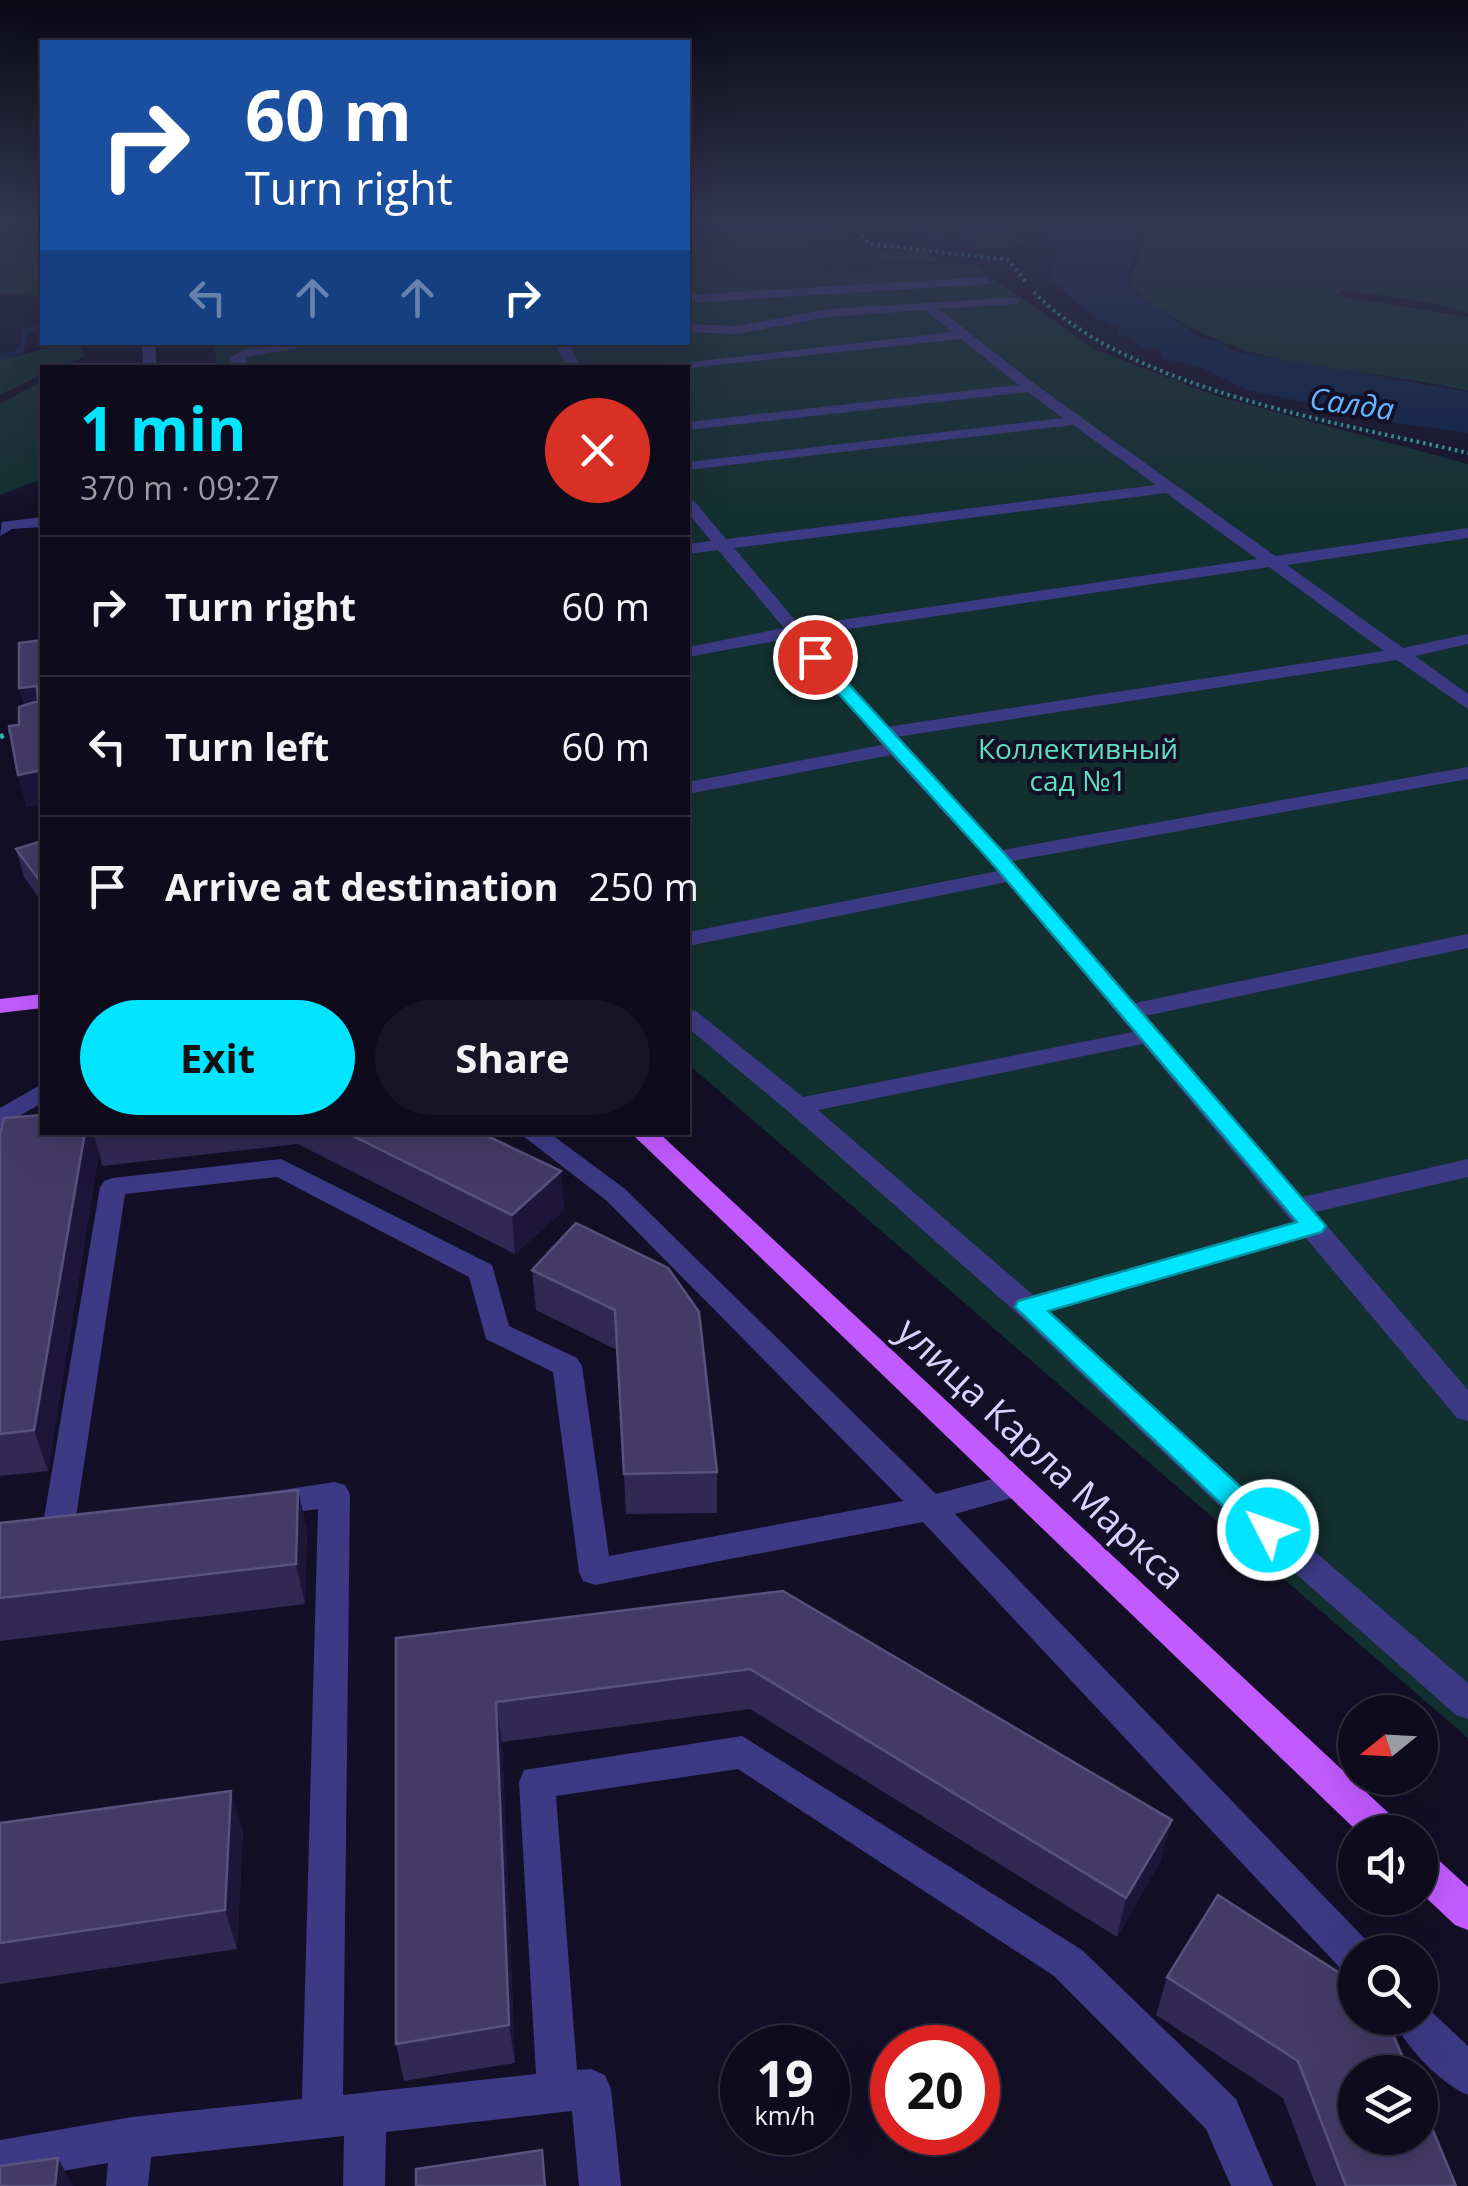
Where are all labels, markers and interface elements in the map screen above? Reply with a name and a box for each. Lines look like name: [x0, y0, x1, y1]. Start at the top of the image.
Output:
text: 60 m: [245, 66, 412, 162]
icon: right: [80, 80, 210, 210]
text: Turn right: [245, 157, 453, 218]
icon: left: [180, 270, 235, 325]
icon: ahead: [285, 270, 340, 325]
icon: ahead: [390, 270, 445, 325]
icon: right: [495, 270, 550, 325]
water label: Салда: [1307, 377, 1397, 429]
text: 1 min: [80, 387, 247, 469]
button: close: [545, 398, 650, 503]
text: 370 m · 09:27: [80, 466, 279, 509]
icon: right: [80, 579, 135, 634]
text: Turn right: [165, 580, 356, 632]
text: 60 m: [561, 580, 650, 632]
pin: [773, 615, 858, 700]
icon: arrive: [788, 630, 843, 685]
icon: left: [80, 719, 135, 774]
text: Turn left: [165, 720, 329, 772]
text: 60 m: [561, 720, 650, 772]
park label: Коллективный сад №1: [978, 729, 1178, 799]
icon: arrive: [80, 859, 135, 914]
text: Arrive at destination: [165, 860, 559, 912]
text: 250 m: [589, 860, 699, 912]
button: Exit: [80, 1000, 355, 1115]
button: Share: [375, 1000, 650, 1115]
street label: улица Карла Маркса: [886, 1304, 1198, 1600]
position arrow: [1216, 1478, 1320, 1582]
north arrow: [1338, 1695, 1438, 1795]
map controls: [1338, 1695, 1438, 2155]
button: sound: [1338, 1815, 1438, 1915]
button: search: [1338, 1935, 1438, 2035]
speed limit sign: 20: [870, 2025, 1000, 2155]
text: 19: [756, 2044, 814, 2112]
button: layers: [1338, 2055, 1438, 2155]
text: km/h: [755, 2098, 815, 2132]

